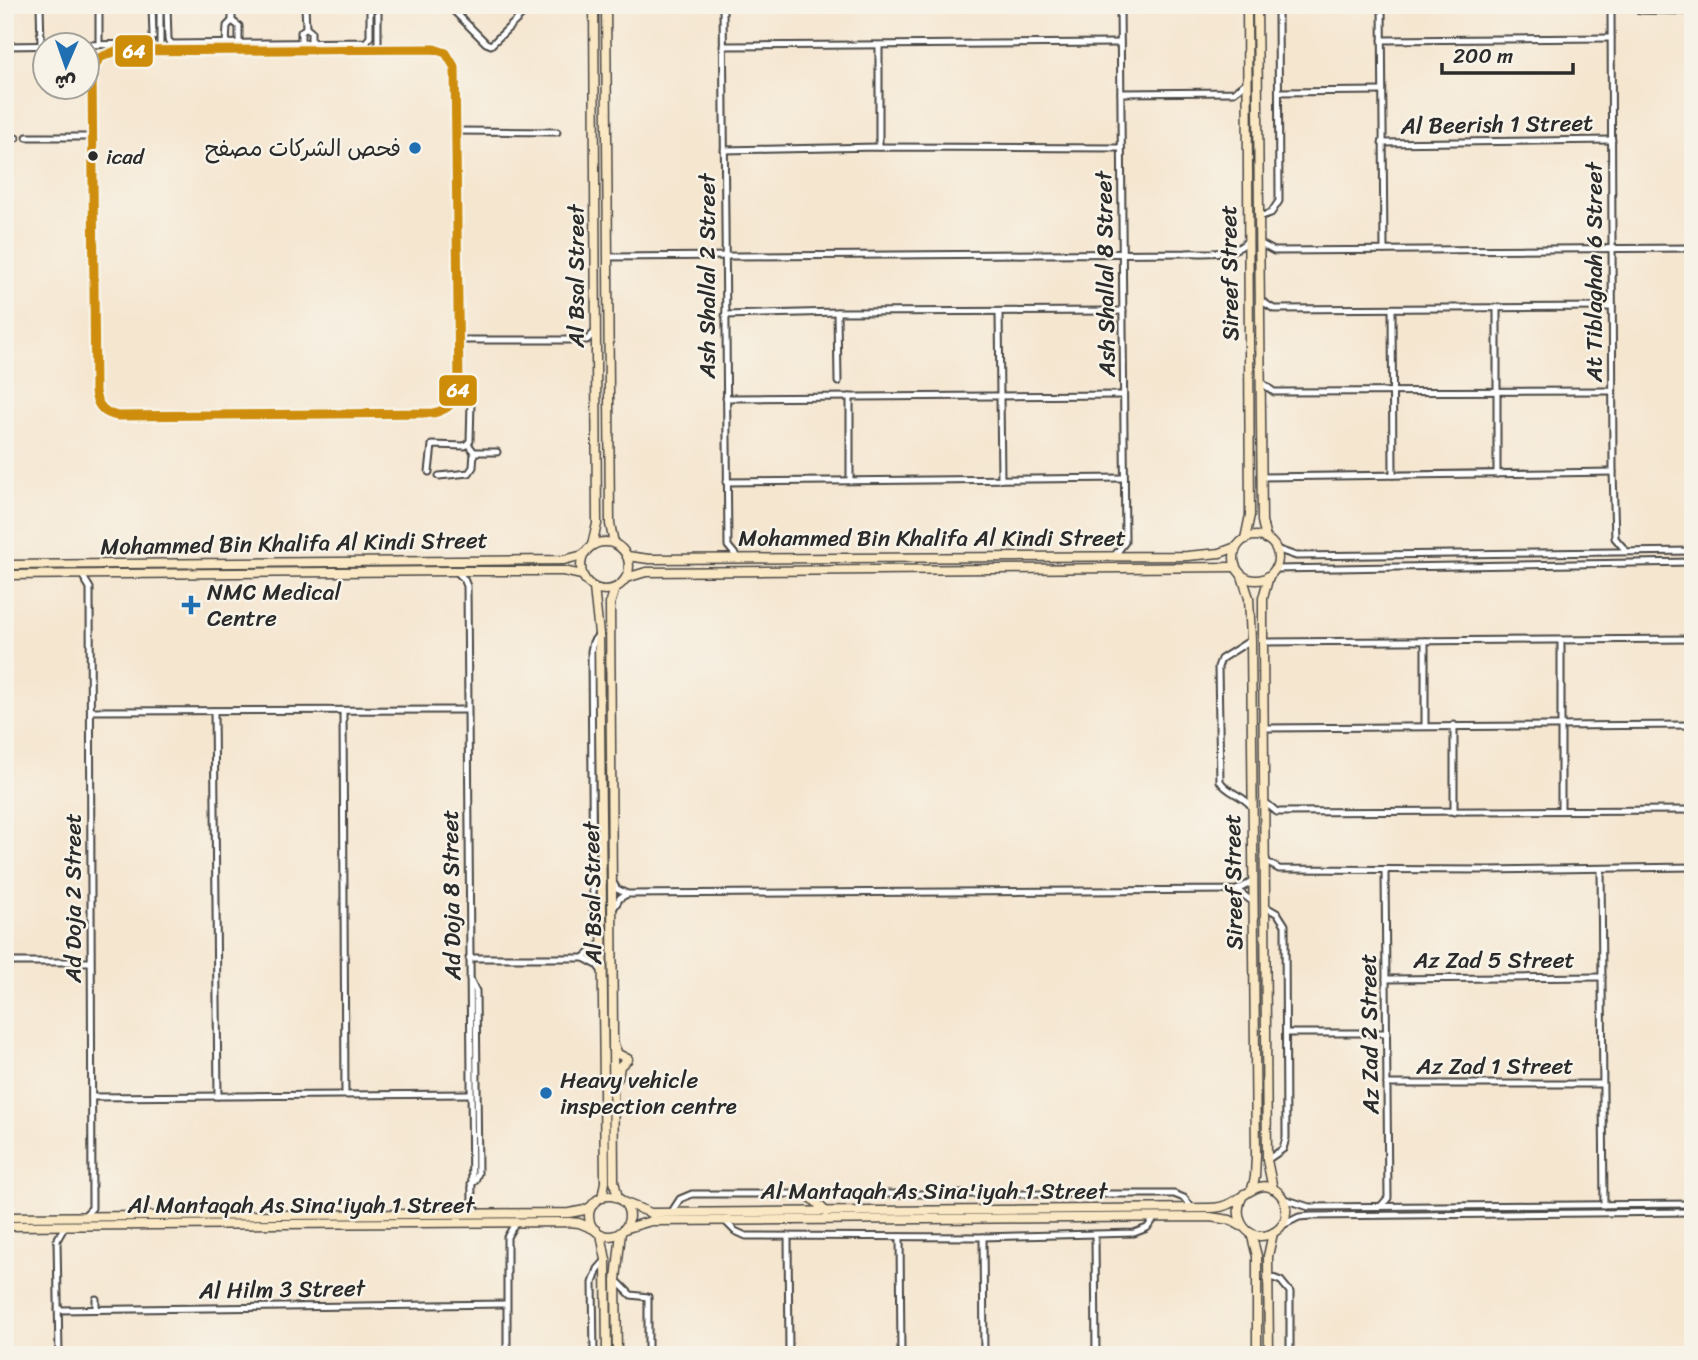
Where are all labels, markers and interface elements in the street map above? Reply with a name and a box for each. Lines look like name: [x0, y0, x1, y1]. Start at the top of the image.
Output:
north arrow: [32, 32, 102, 102]
scale bar: [1442, 32, 1574, 76]
line badge: 64: [114, 34, 154, 68]
text: 64: [122, 35, 145, 68]
text: 200 m: [1453, 37, 1513, 75]
text: ش: [54, 66, 76, 99]
street label: Al Beerish 1 Street: [1399, 102, 1594, 147]
place label: فحص الشركات مصفح: [205, 128, 401, 169]
place label: icad: [106, 138, 146, 176]
marker: فحص الشركات مصفح: [407, 140, 423, 156]
marker: icad: [86, 149, 100, 163]
street label: At Tiblaghah 6 Street: [1574, 160, 1615, 383]
street label: Ash Shallal 8 Street: [1083, 169, 1128, 378]
street label: Ash Shallal 2 Street: [687, 172, 728, 380]
street label: Al Bsal Street: [556, 203, 597, 348]
street label: Sireef Street: [1208, 205, 1251, 341]
line badge: 64: [438, 374, 478, 407]
text: 64: [446, 374, 469, 407]
street label: Mohammed Bin Khalifa Al Kindi Street: [738, 518, 1126, 559]
street label: Mohammed Bin Khalifa Al Kindi Street: [100, 520, 488, 567]
place label: NMC Medical Centre: [207, 572, 341, 639]
marker: NMC Medical Centre: [181, 595, 201, 615]
street label: Ad Doja 8 Street: [430, 809, 474, 981]
street label: Ad Doja 2 Street: [53, 813, 94, 984]
street label: Sireef Street: [1212, 814, 1255, 950]
street label: Al Bsal Street: [571, 819, 614, 966]
street label: Az Zad 5 Street: [1412, 940, 1575, 981]
street label: Az Zad 2 Street: [1348, 954, 1391, 1115]
street label: Az Zad 1 Street: [1416, 1046, 1573, 1087]
place label: Heavy vehicle inspection centre: [560, 1060, 737, 1127]
marker: Heavy vehicle inspection centre: [538, 1085, 554, 1101]
street label: Al Mantaqah As Sina'iyah 1 Street: [760, 1171, 1109, 1212]
street label: Al Mantaqah As Sina'iyah 1 Street: [127, 1185, 476, 1226]
street label: Al Hilm 3 Street: [198, 1268, 367, 1311]

